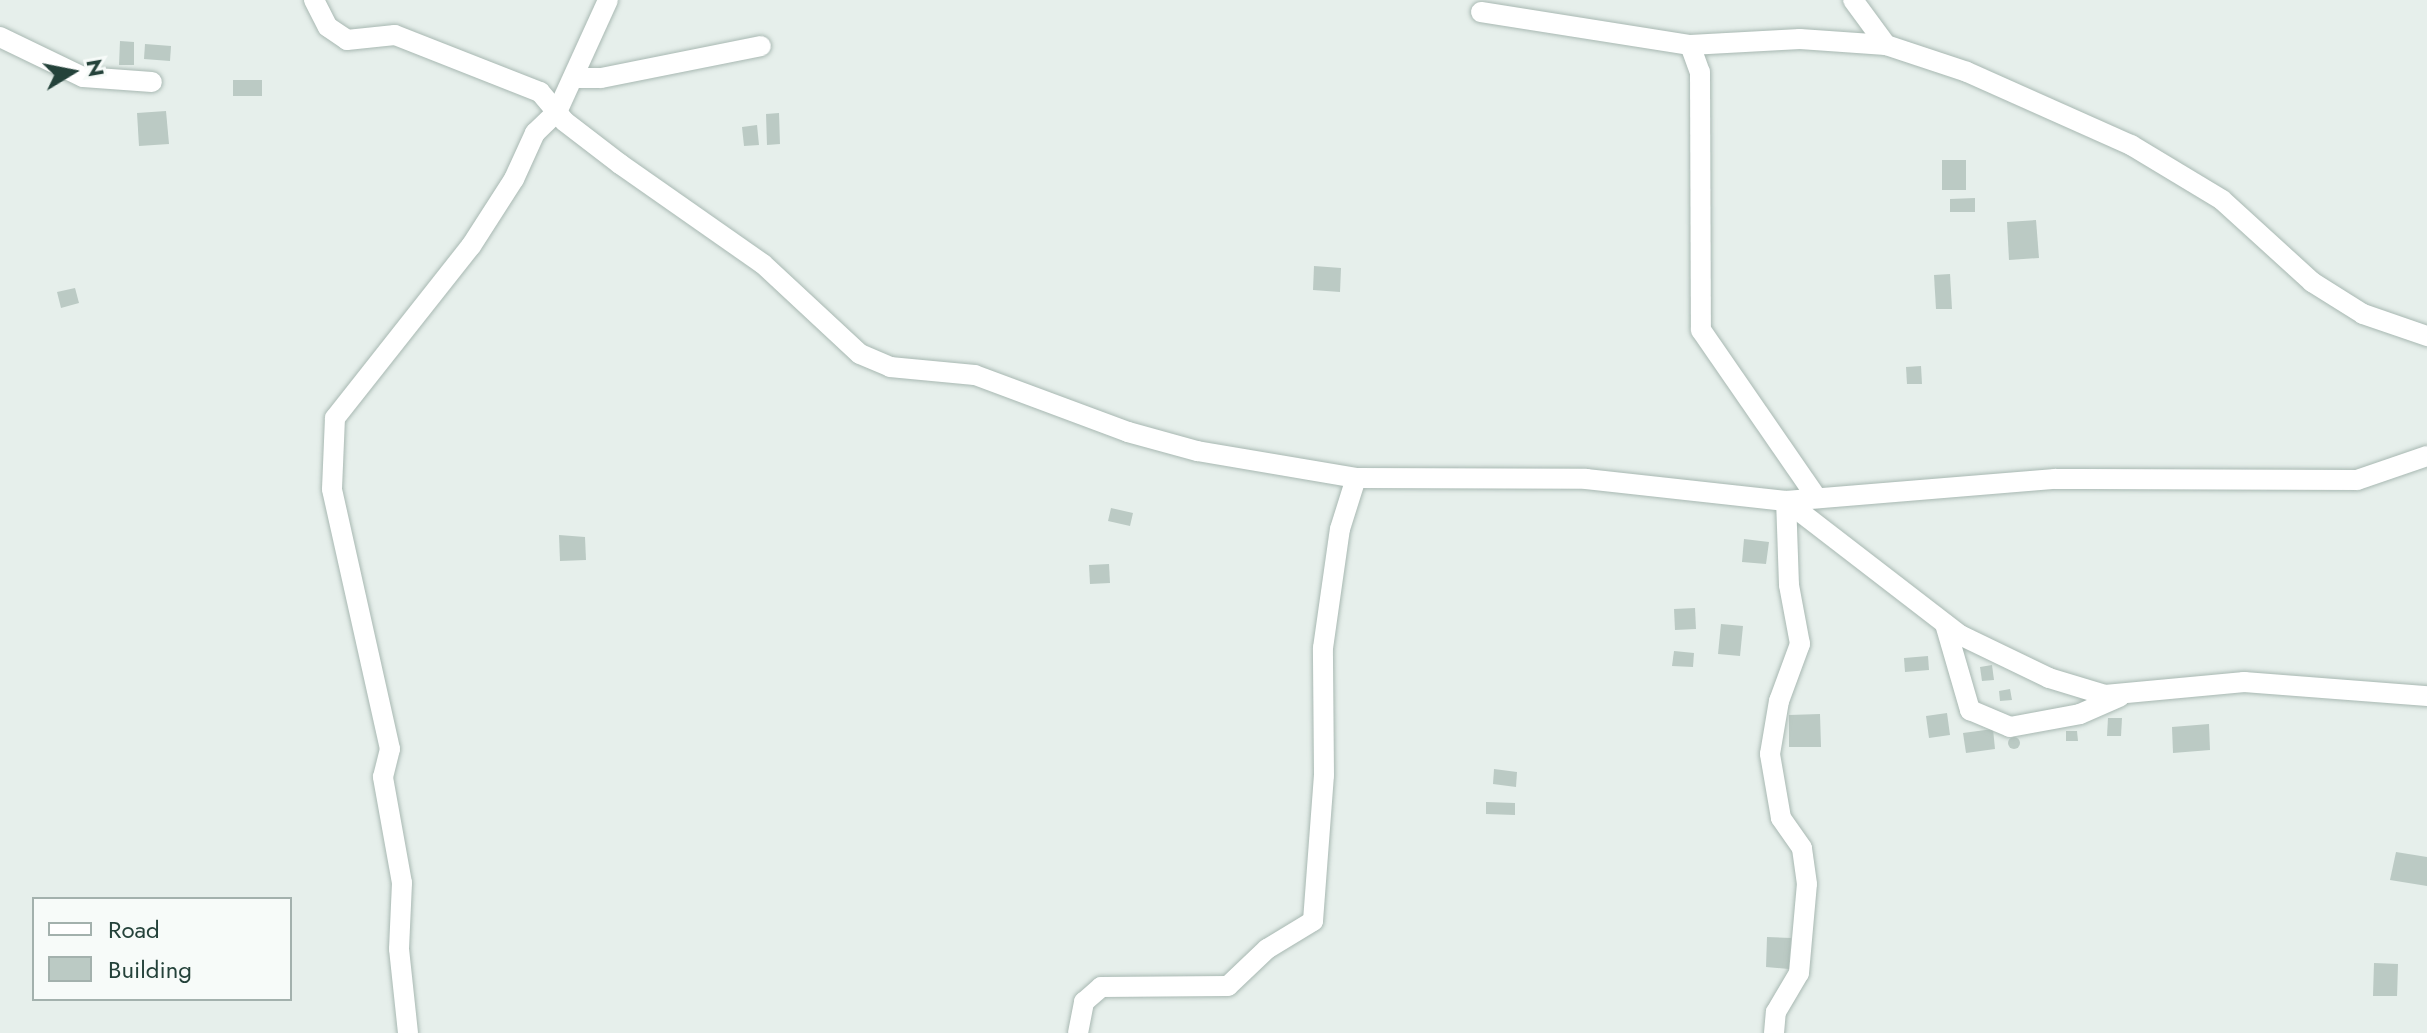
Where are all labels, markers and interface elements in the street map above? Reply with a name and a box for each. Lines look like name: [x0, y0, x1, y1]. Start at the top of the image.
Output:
north arrow: [32, 32, 112, 112]
text: N: [78, 56, 113, 79]
legend: [32, 897, 292, 1001]
text: Road: [108, 912, 160, 947]
text: Building: [108, 952, 192, 987]

